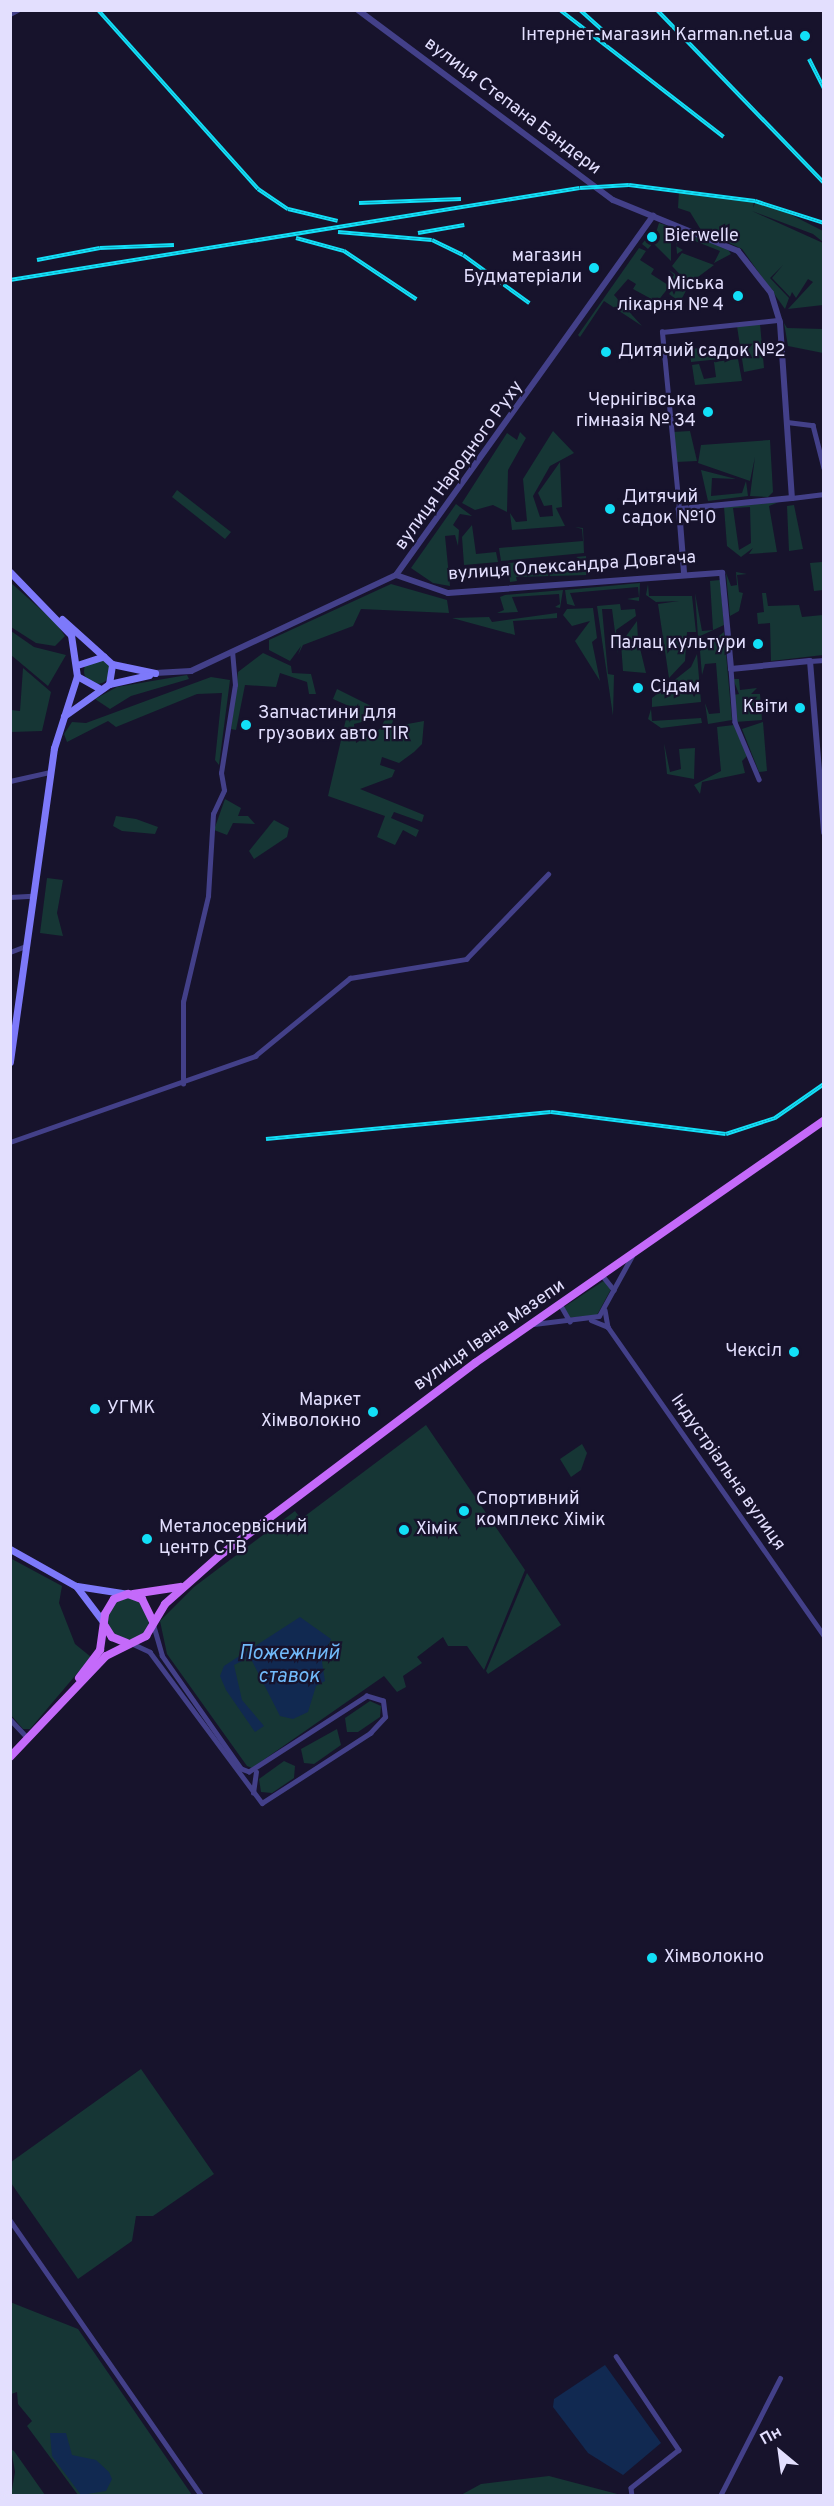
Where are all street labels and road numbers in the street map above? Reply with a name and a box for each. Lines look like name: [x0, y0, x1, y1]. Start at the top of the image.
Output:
street label: вулиця Степана Бандери: [420, 34, 604, 180]
street label: вулиця Народного Руху: [391, 377, 529, 555]
street label: вулиця Олександра Довгача: [447, 548, 697, 586]
street label: вулиця Івана Мазепи: [410, 1276, 570, 1396]
street label: Індустріальна вулиця: [665, 1391, 789, 1555]

